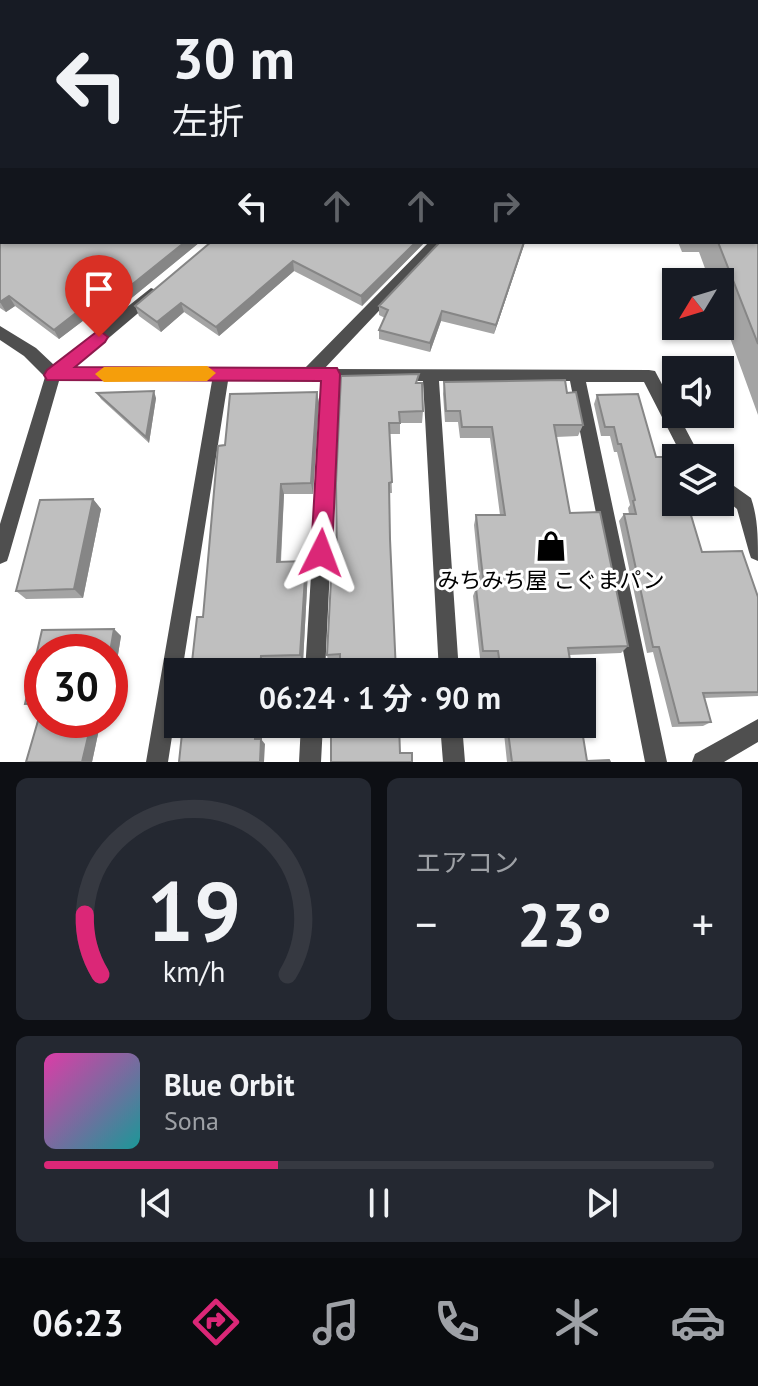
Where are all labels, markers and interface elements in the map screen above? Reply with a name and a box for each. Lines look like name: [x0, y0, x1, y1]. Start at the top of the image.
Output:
text: 30 m: [172, 22, 295, 94]
icon: left: [40, 32, 144, 136]
text: 左折: [172, 97, 244, 144]
icon: left: [231, 184, 275, 228]
icon: ahead: [315, 184, 359, 228]
icon: ahead: [399, 184, 443, 228]
icon: right: [483, 184, 527, 228]
pin: [65, 255, 133, 337]
icon: arrive: [77, 267, 121, 311]
north arrow: [662, 268, 734, 340]
map controls: [662, 268, 734, 516]
button: sound: [662, 356, 734, 428]
button: layers: [662, 444, 734, 516]
position arrow: [279, 511, 363, 595]
shop icon: みちみち屋 こぐまパン: [534, 529, 568, 563]
place label: みちみち屋 こぐまパン: [438, 566, 664, 594]
speed limit sign: 30: [24, 634, 128, 738]
text: 06:24 · 1 分 · 90 m: [259, 678, 501, 717]
text: エアコン: [415, 846, 519, 879]
text: 19: [146, 856, 241, 964]
text: 23°: [517, 885, 612, 963]
text: −: [415, 895, 437, 952]
text: +: [692, 895, 714, 952]
text: km/h: [162, 953, 225, 990]
text: Blue Orbit: [164, 1065, 294, 1104]
text: Sona: [164, 1104, 219, 1137]
icon: previous: [134, 1181, 178, 1225]
icon: pause: [357, 1181, 401, 1225]
icon: next: [580, 1181, 624, 1225]
icon: directions: [188, 1294, 244, 1350]
icon: music: [308, 1294, 364, 1350]
icon: phone: [429, 1294, 485, 1350]
icon: climate: [549, 1294, 605, 1350]
icon: car: [670, 1294, 726, 1350]
text: 06:23: [32, 1299, 124, 1346]

